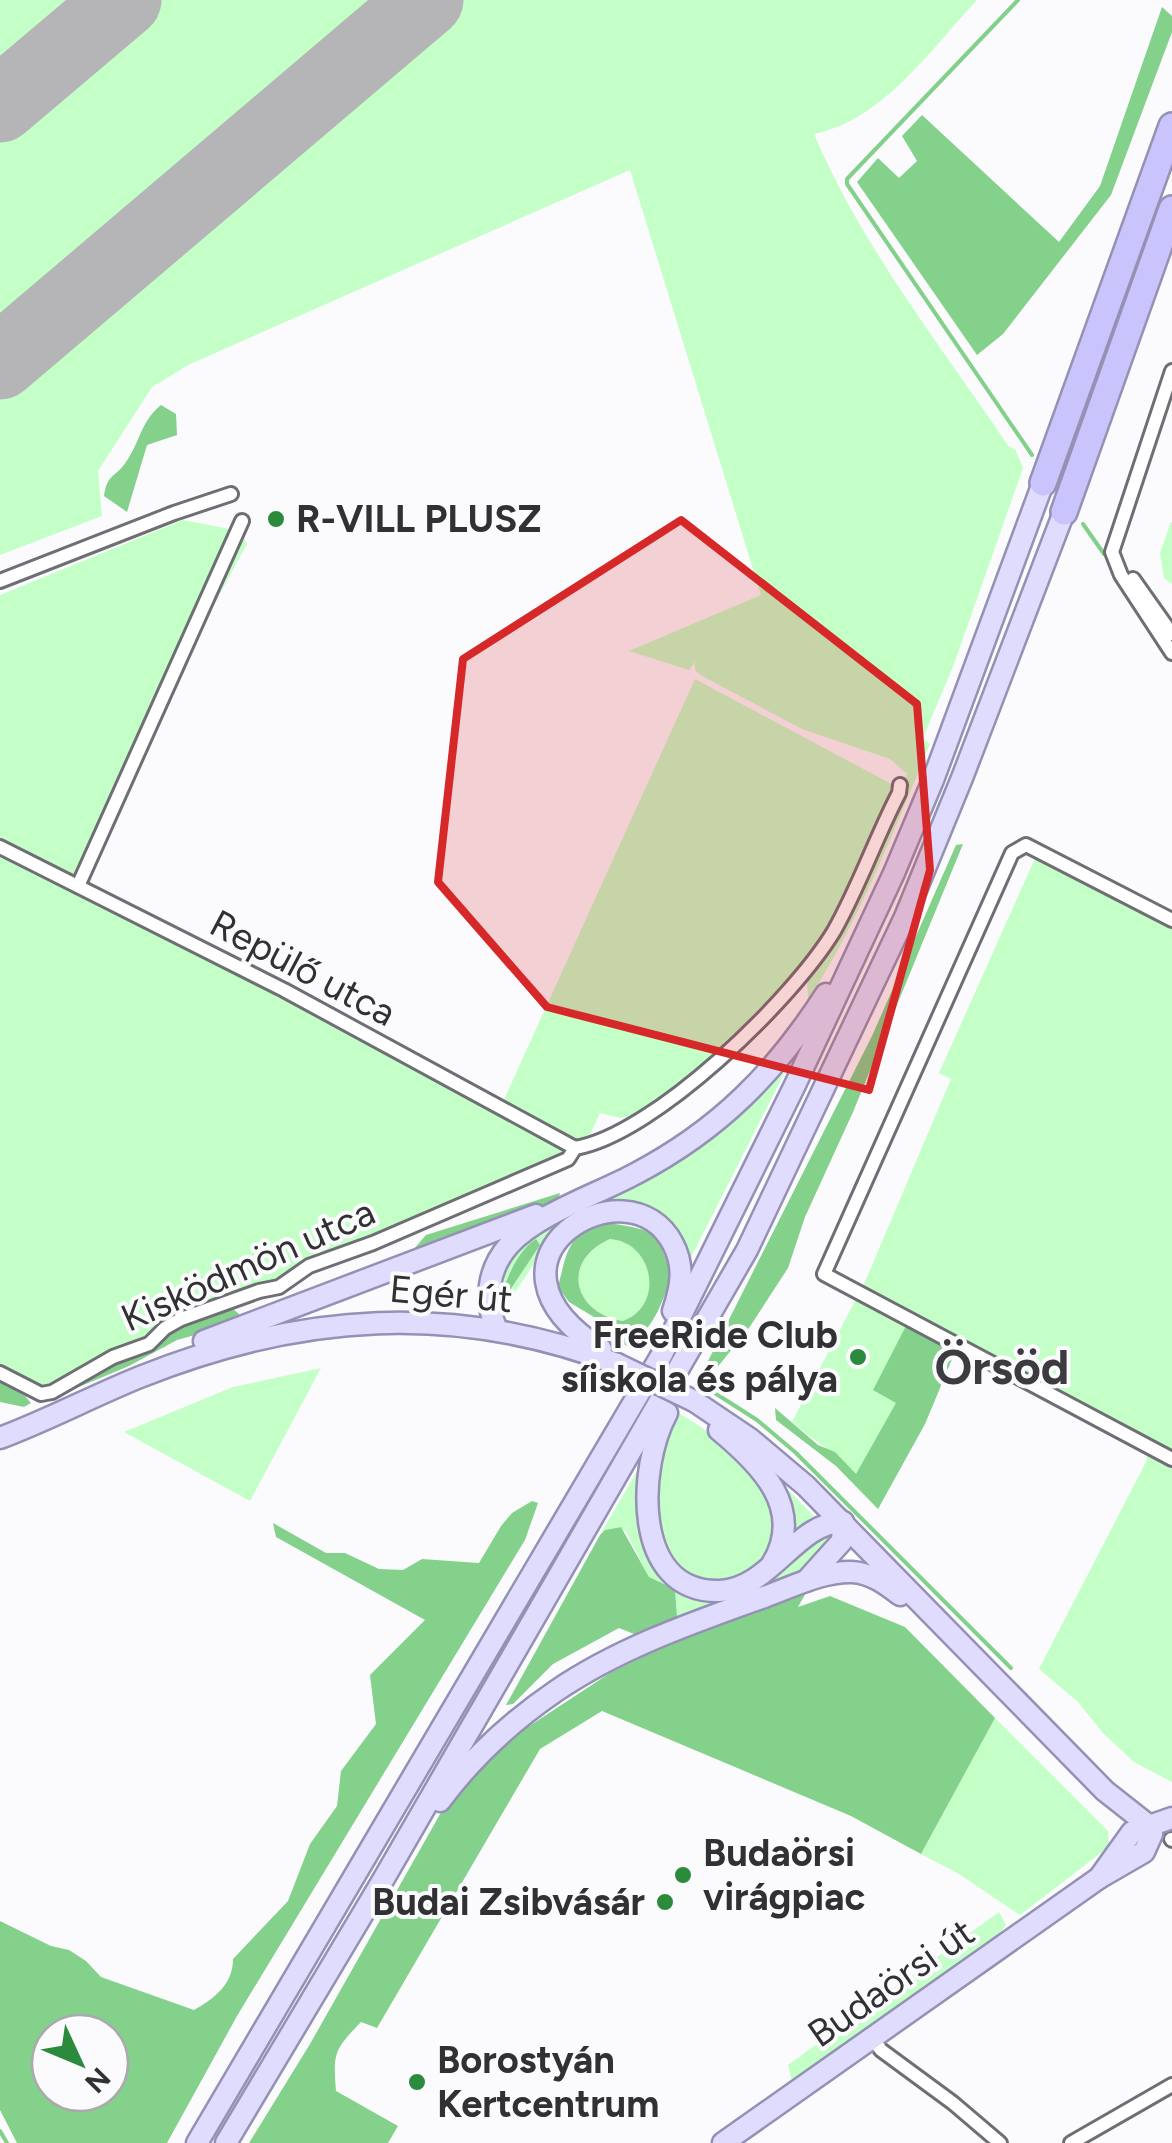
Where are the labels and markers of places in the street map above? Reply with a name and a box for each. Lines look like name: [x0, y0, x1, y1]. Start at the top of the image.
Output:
place label: R-VILL PLUSZ: [296, 496, 541, 542]
marker: R-VILL PLUSZ: [265, 508, 287, 530]
place label: FreeRide Club síiskola és pálya: [561, 1312, 838, 1402]
marker: FreeRide Club síiskola és pálya: [847, 1346, 869, 1368]
place label: Budaörsi virágpiac: [703, 1830, 865, 1920]
marker: Budaörsi virágpiac: [672, 1864, 694, 1886]
place label: Budai Zsibvásár: [372, 1879, 645, 1925]
marker: Budai Zsibvásár: [654, 1891, 676, 1913]
place label: Borostyán Kertcentrum: [437, 2037, 659, 2127]
marker: Borostyán Kertcentrum: [406, 2071, 428, 2093]

